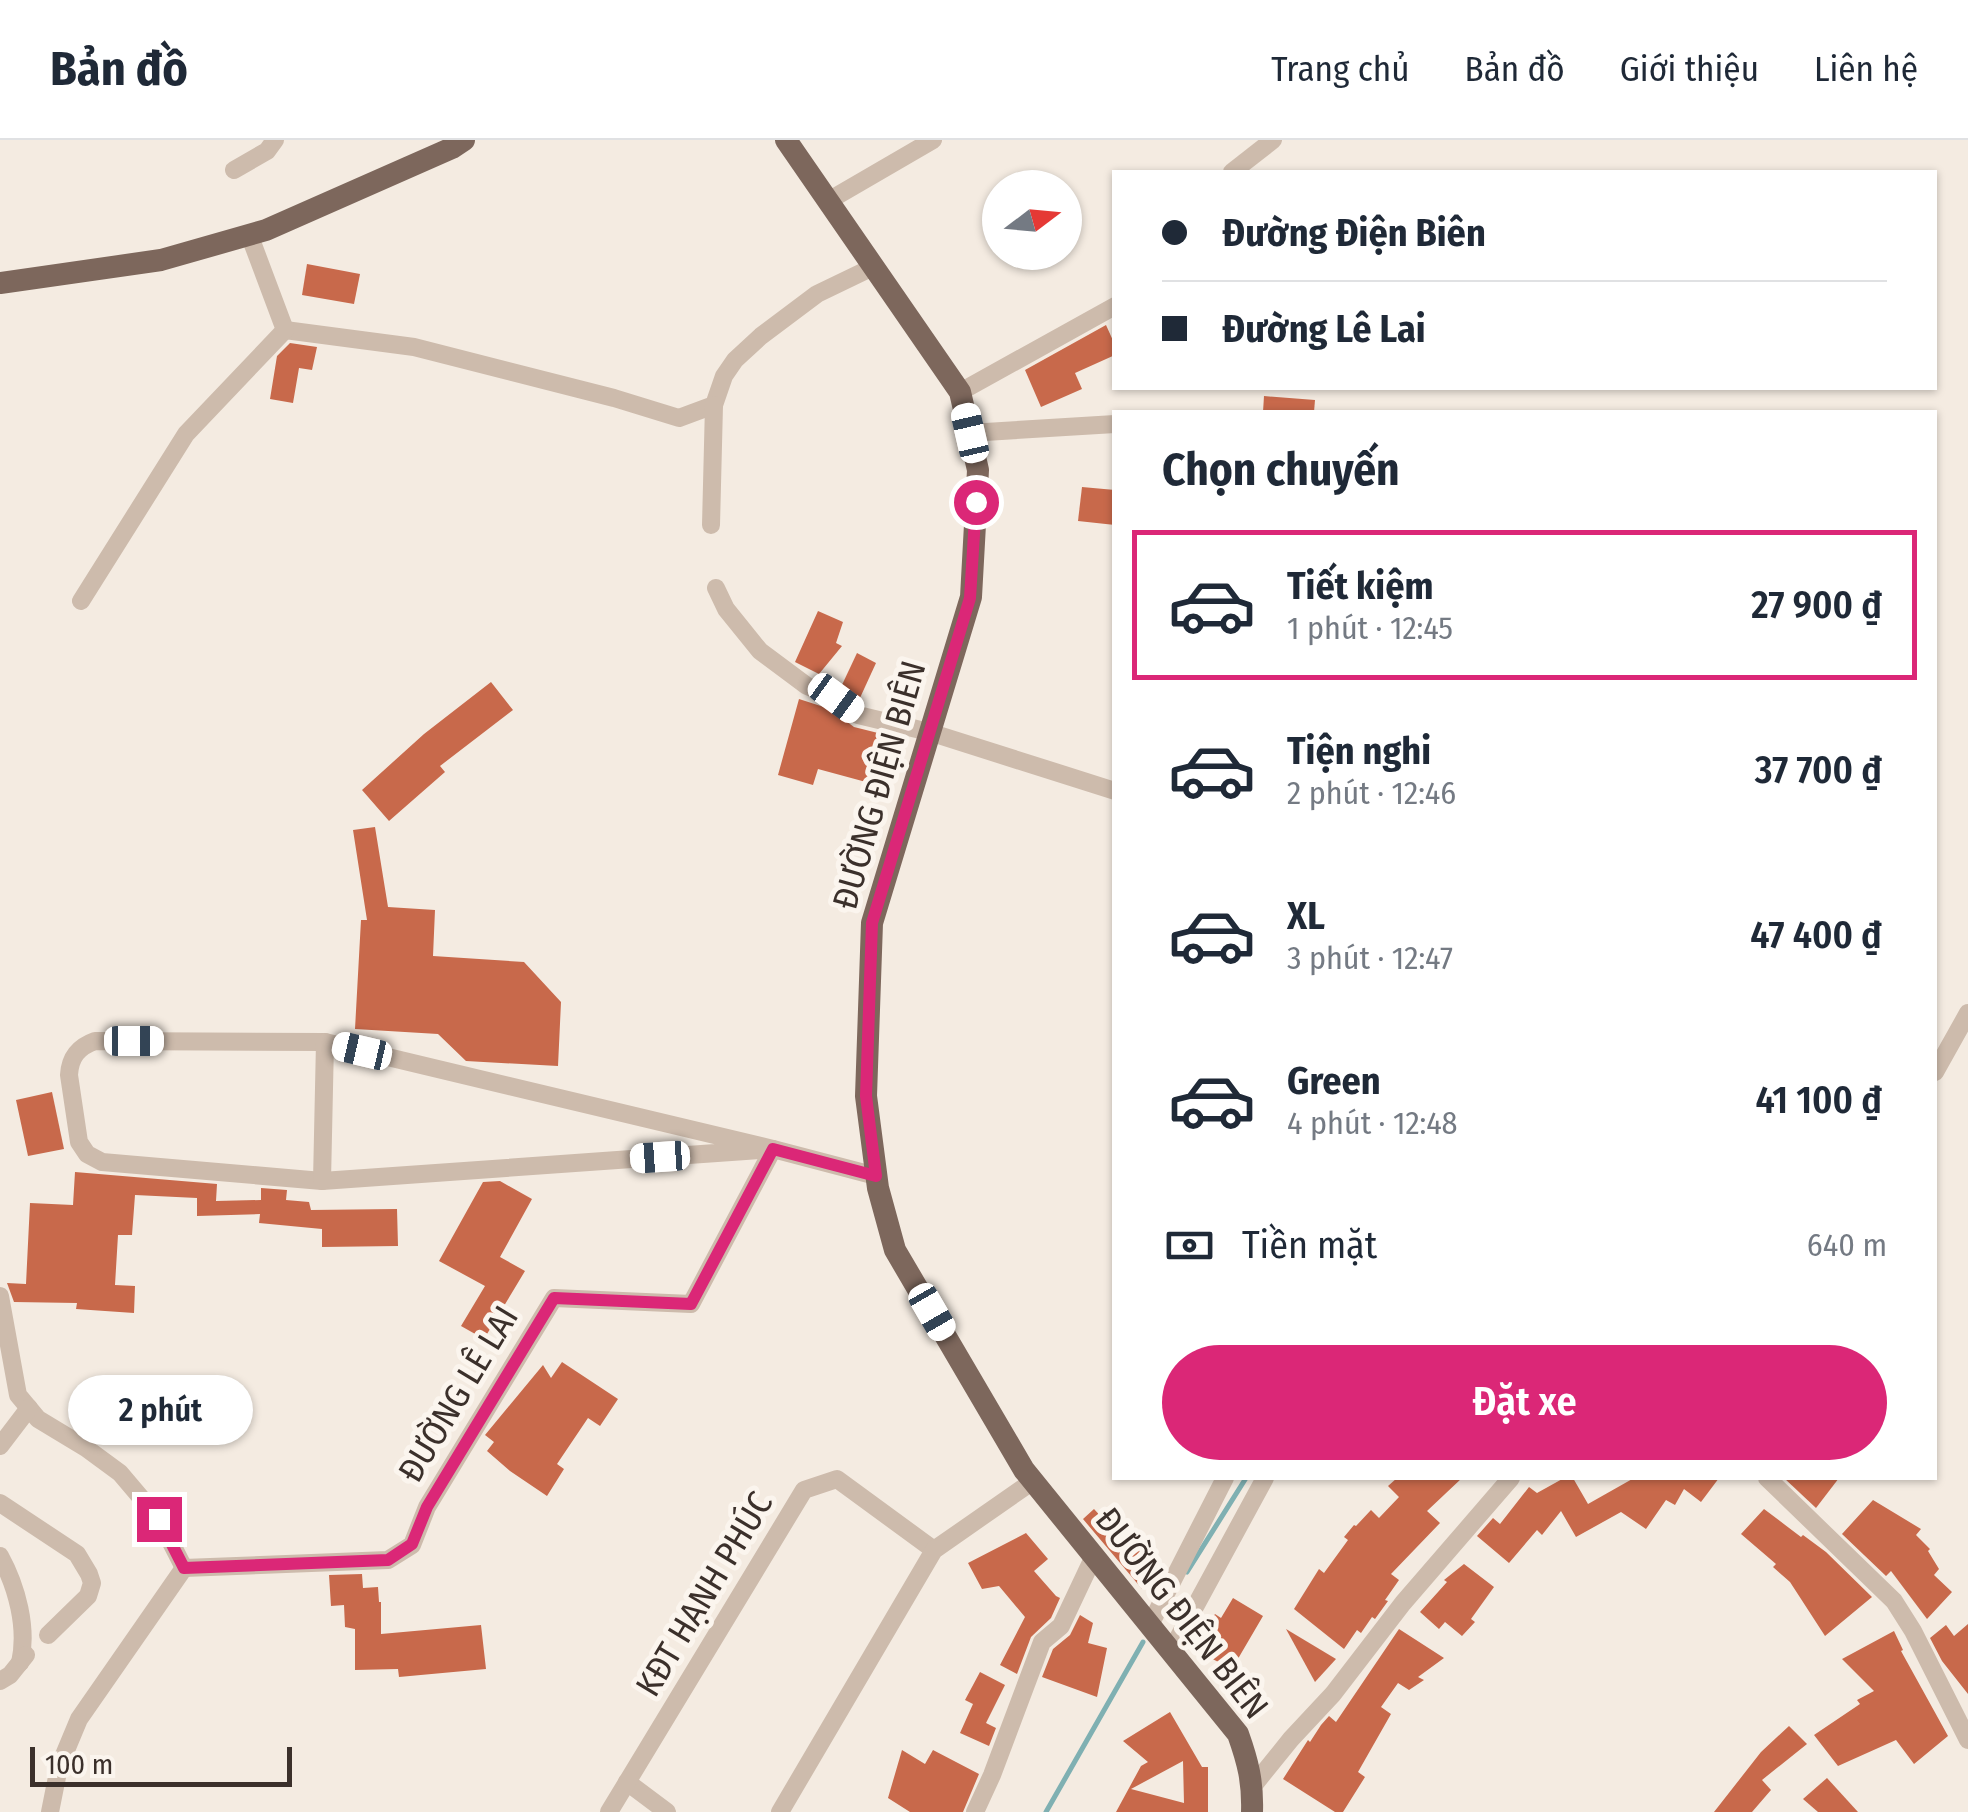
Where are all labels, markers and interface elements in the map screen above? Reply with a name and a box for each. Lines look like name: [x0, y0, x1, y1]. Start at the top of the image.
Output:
text: Bản đồ: [50, 40, 188, 98]
text: Trang chủ: [1271, 48, 1409, 90]
text: Bản đồ: [1464, 48, 1565, 90]
text: Giới thiệu: [1620, 48, 1759, 90]
text: Liên hệ: [1814, 48, 1918, 90]
north arrow: [982, 170, 1082, 270]
map controls: [982, 170, 1082, 270]
text: Đường Điện Biên: [1222, 210, 1486, 256]
text: Đường Lê Lai: [1222, 306, 1426, 352]
car: [949, 400, 991, 466]
text: Chọn chuyến: [1162, 443, 1400, 497]
route start: [954, 480, 999, 525]
icon: car: [1167, 560, 1257, 650]
text: Tiết kiệm: [1287, 563, 1433, 609]
text: 27 900 ₫: [1751, 582, 1882, 628]
text: 1 phút · 12:45: [1287, 609, 1453, 647]
street label: ĐƯỜNG ĐIỆN BIÊN: [824, 656, 934, 914]
car: [803, 668, 869, 728]
icon: car: [1167, 725, 1257, 815]
text: Tiện nghi: [1287, 728, 1431, 774]
text: 37 700 ₫: [1755, 747, 1882, 793]
text: 2 phút · 12:46: [1287, 774, 1456, 812]
icon: car: [1167, 890, 1257, 980]
text: XL: [1287, 893, 1325, 939]
text: 47 400 ₫: [1750, 912, 1882, 958]
text: 3 phút · 12:47: [1287, 939, 1453, 977]
car: [104, 1026, 164, 1056]
car: [329, 1030, 395, 1072]
icon: car: [1167, 1055, 1257, 1145]
text: Green: [1287, 1058, 1381, 1104]
text: 41 100 ₫: [1755, 1077, 1882, 1123]
text: 4 phút · 12:48: [1287, 1104, 1458, 1142]
car: [629, 1140, 691, 1174]
icon: cash: [1162, 1218, 1217, 1273]
text: Tiền mặt: [1242, 1222, 1377, 1268]
text: 640 m: [1807, 1226, 1887, 1264]
car: [904, 1279, 960, 1345]
street label: ĐƯỜNG LÊ LAI: [389, 1298, 527, 1490]
button: Đặt xe: [1162, 1345, 1887, 1460]
callout: 2 phút: [66, 1374, 252, 1444]
text: 2 phút: [119, 1391, 202, 1429]
street label: KĐT HẠNH PHÚC: [627, 1484, 782, 1704]
route end: [137, 1497, 182, 1542]
street label: ĐƯỜNG ĐIỆN BIÊN: [1087, 1499, 1277, 1727]
scale bar: [30, 1742, 292, 1786]
text: 100 m: [45, 1748, 113, 1781]

